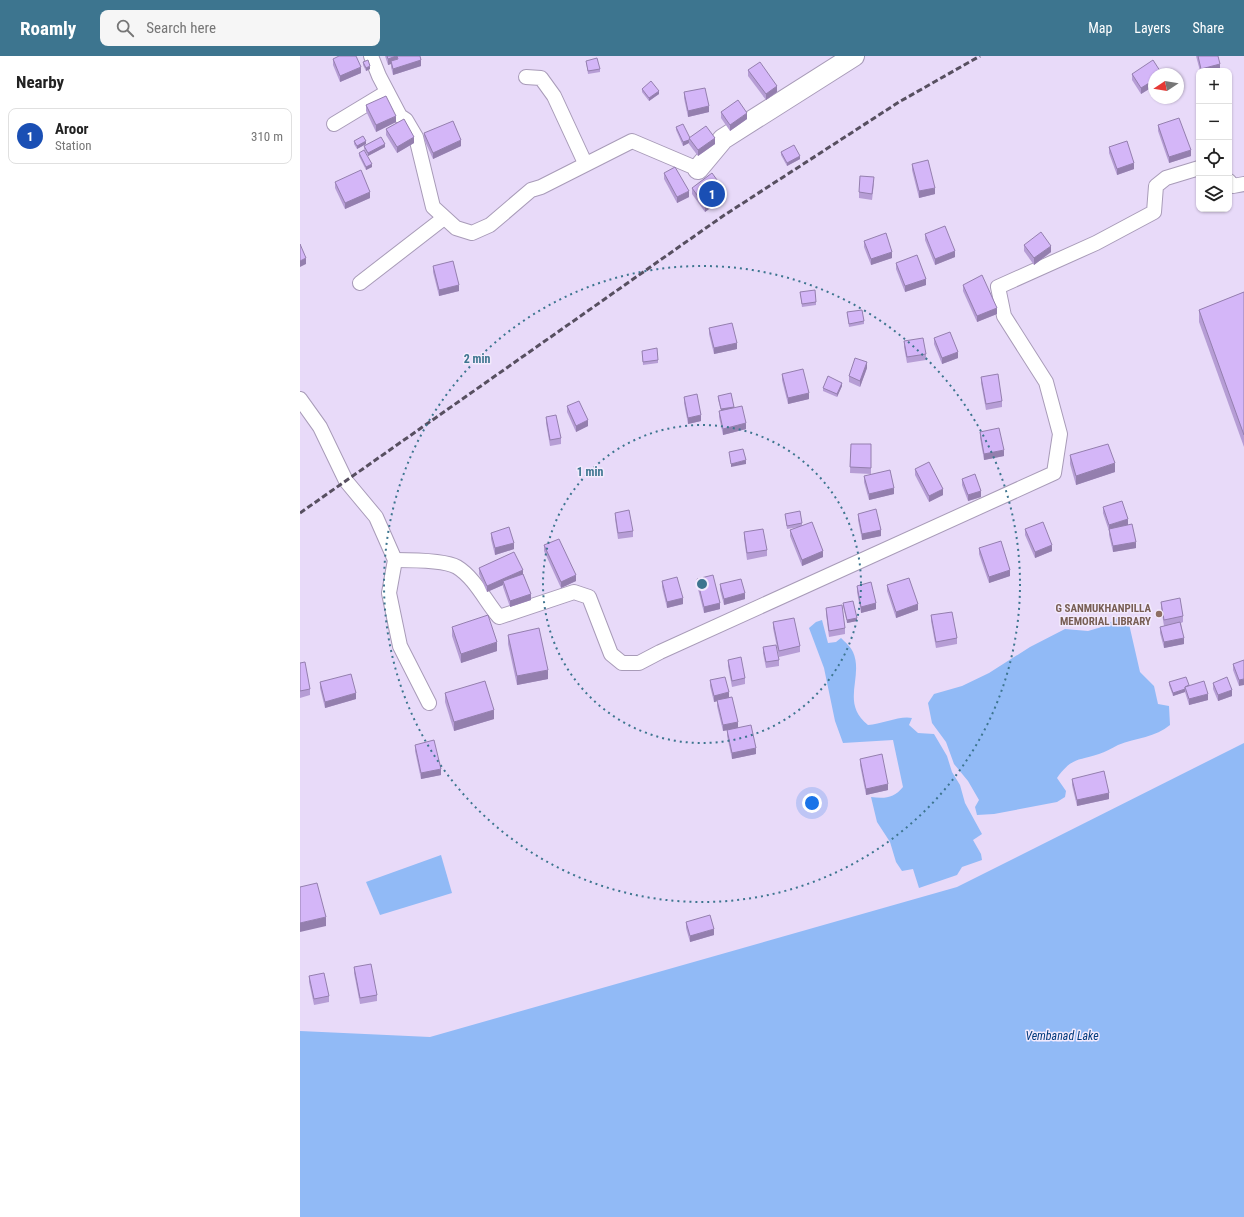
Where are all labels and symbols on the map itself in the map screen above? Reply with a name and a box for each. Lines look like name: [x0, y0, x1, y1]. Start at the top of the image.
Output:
north arrow: [1148, 68, 1184, 104]
pin: 1: [699, 179, 725, 209]
text: 2 min: [464, 352, 490, 366]
text: 1 min: [577, 465, 603, 479]
centre of rings: [695, 577, 709, 591]
place label: G SANMUKHANPILLA MEMORIAL LIBRARY: [1056, 602, 1151, 628]
marker: G SANMUKHANPILLA MEMORIAL LIBRARY: [1154, 609, 1164, 619]
your location: [802, 793, 822, 813]
water label: Vembanad Lake: [1025, 1029, 1099, 1043]

